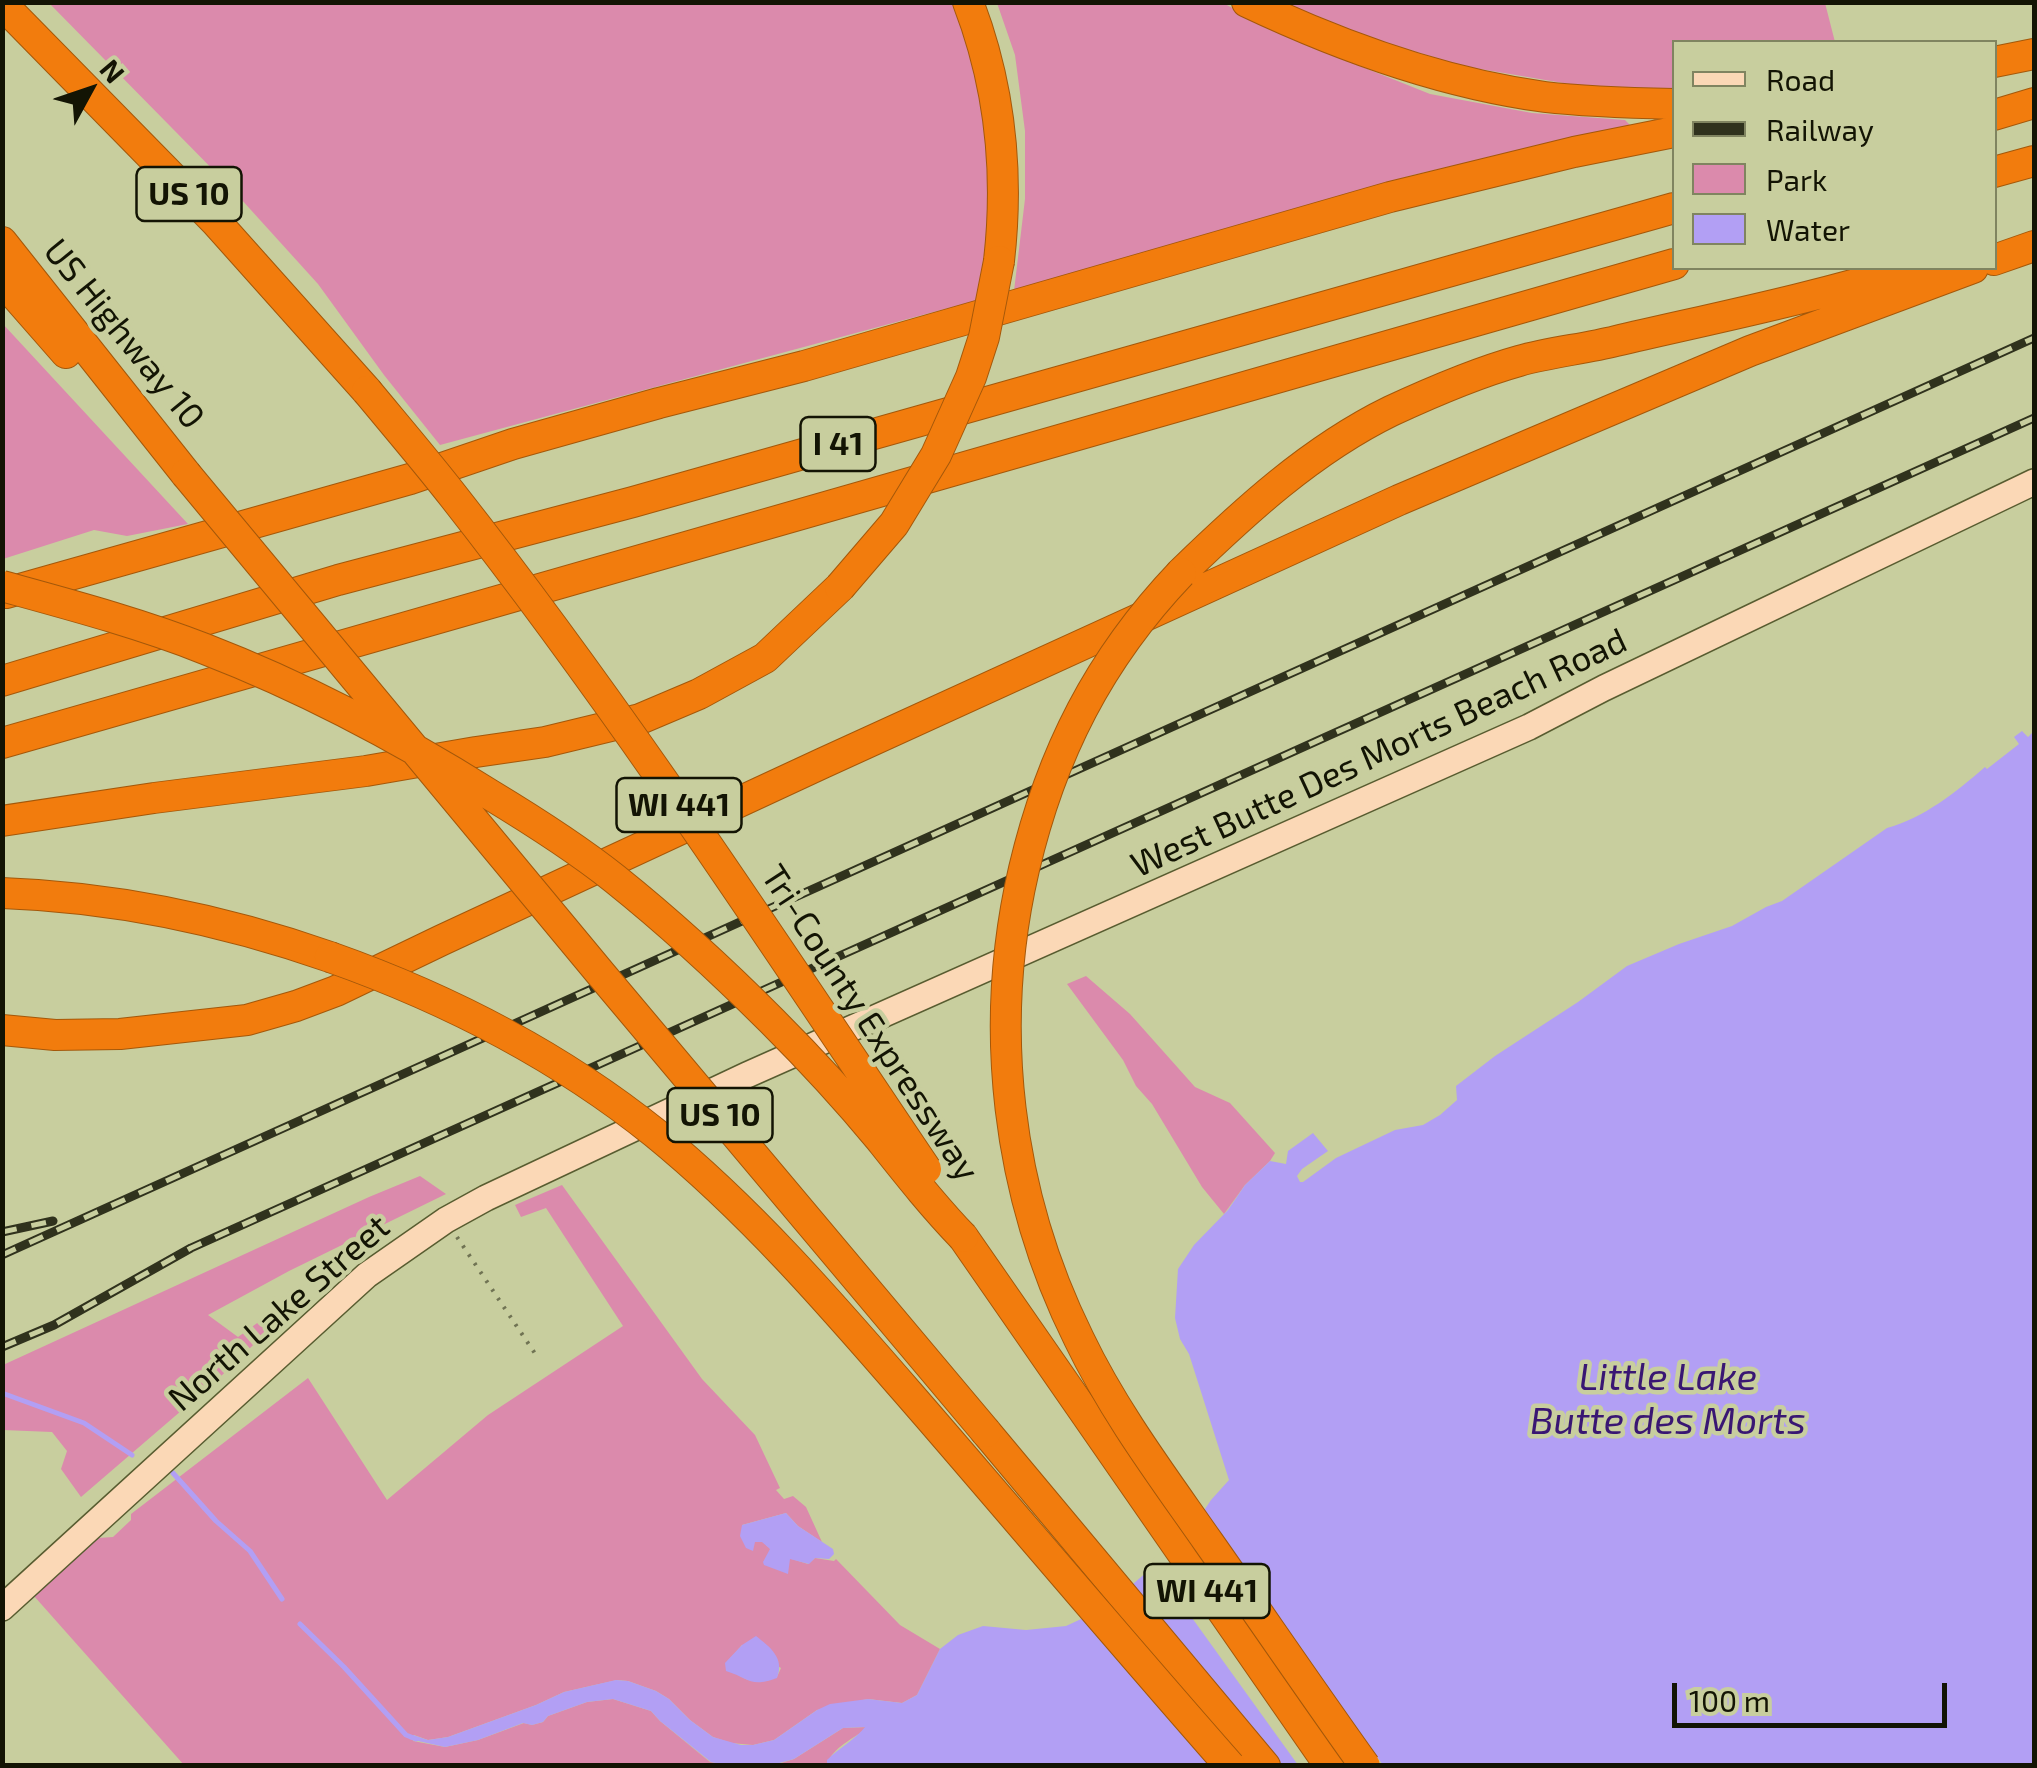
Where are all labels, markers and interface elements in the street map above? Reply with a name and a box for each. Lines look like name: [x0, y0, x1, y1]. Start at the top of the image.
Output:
north arrow: [40, 40, 140, 140]
legend: [1672, 40, 1997, 270]
text: N: [93, 52, 133, 89]
text: Road: [1766, 61, 1835, 97]
text: Railway: [1766, 111, 1874, 147]
text: Park: [1766, 161, 1827, 197]
road number: US 10: [136, 167, 242, 221]
text: Water: [1766, 211, 1850, 247]
street label: US Highway 10: [35, 231, 213, 437]
road number: I 41: [800, 417, 876, 471]
street label: West Butte Des Morts Beach Road: [1125, 619, 1633, 887]
road number: WI 441: [616, 778, 742, 832]
street label: Tri-County Expressway: [752, 857, 988, 1189]
road number: US 10: [668, 1088, 772, 1142]
street label: North Lake Street: [160, 1206, 398, 1420]
water label: Little Lake Butte des Morts: [1530, 1354, 1806, 1444]
road number: WI 441: [1144, 1564, 1270, 1618]
scale bar: [1677, 1663, 1952, 1725]
text: 100 m: [1689, 1682, 1770, 1718]

